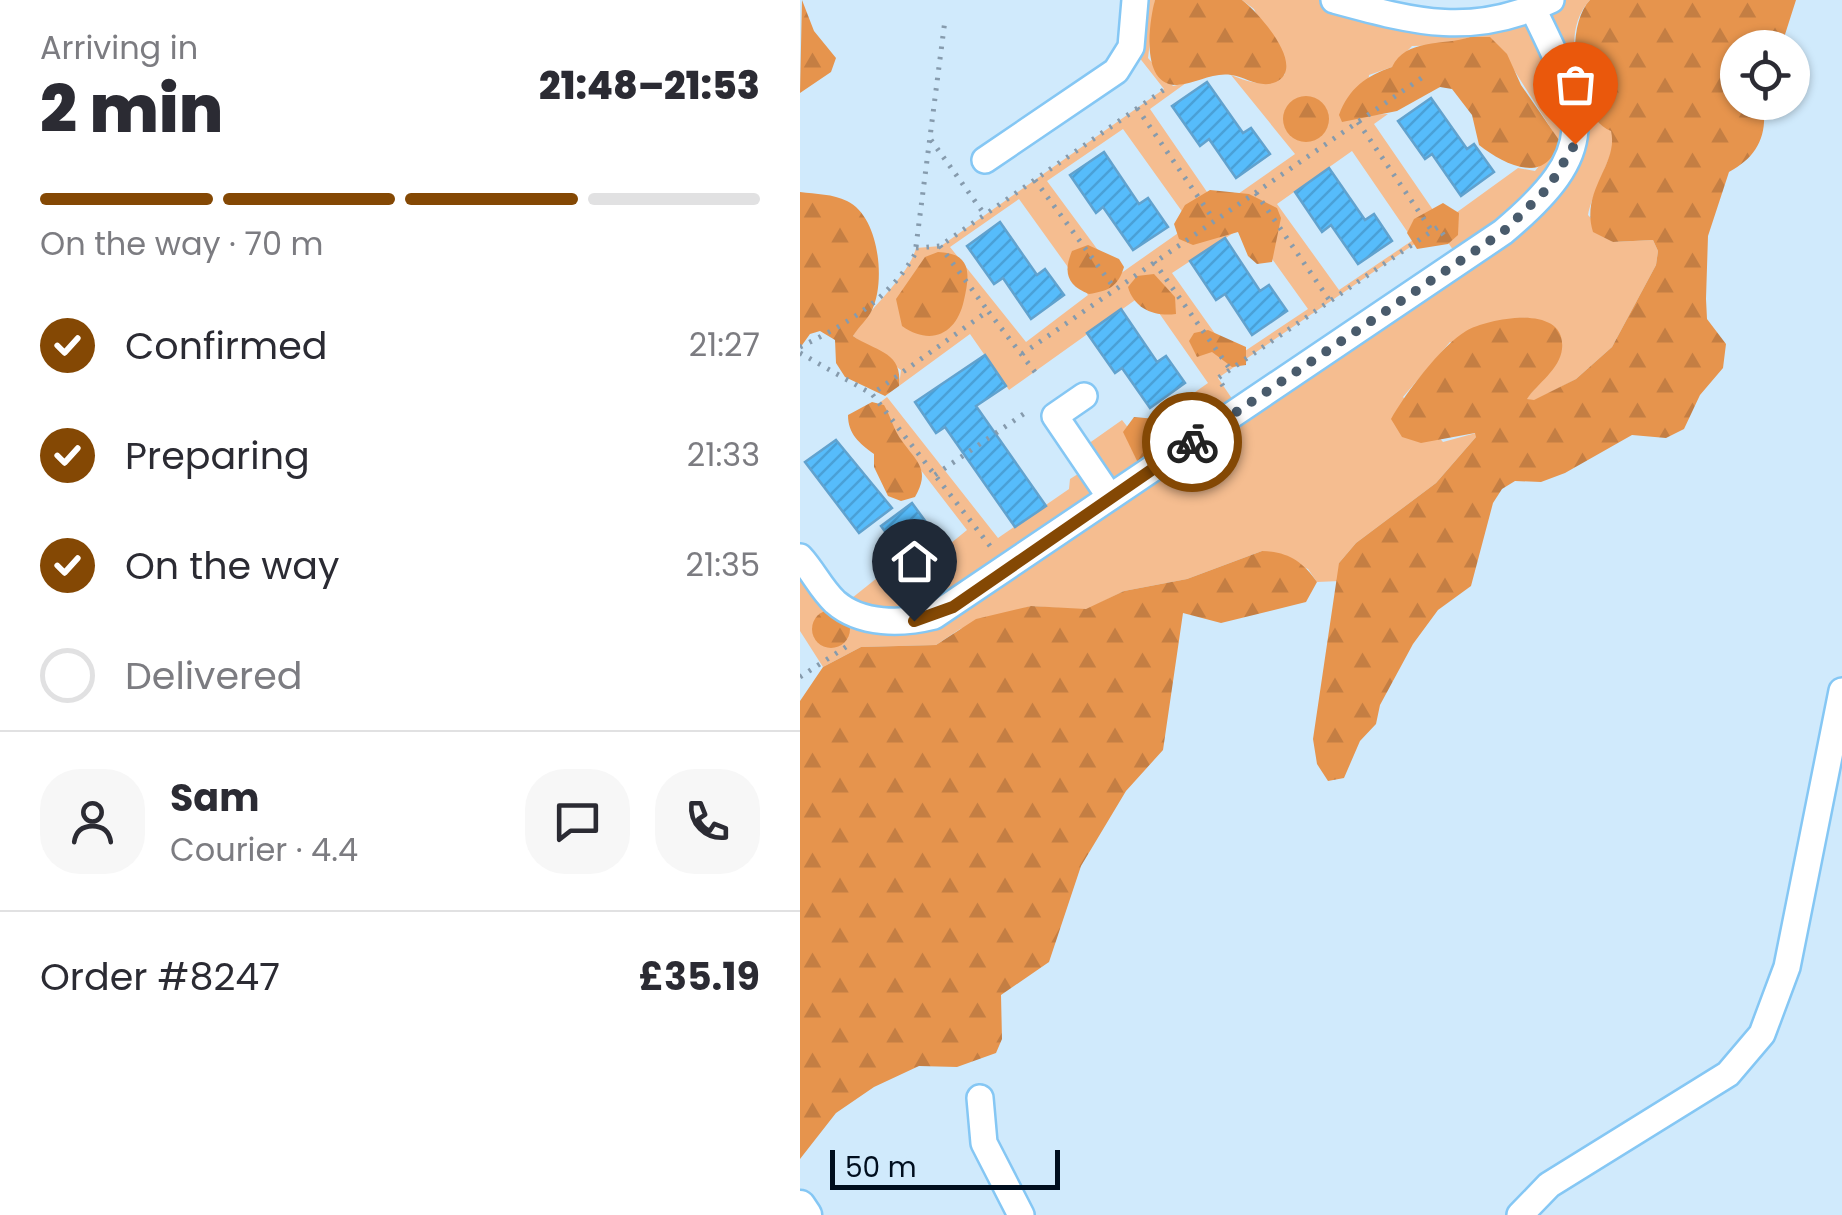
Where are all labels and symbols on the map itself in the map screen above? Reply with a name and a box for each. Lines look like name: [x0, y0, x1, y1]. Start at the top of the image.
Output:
pin: [1533, 42, 1618, 145]
courier: [1142, 392, 1242, 492]
pin: [872, 519, 957, 622]
scale bar: [830, 1145, 1060, 1190]

